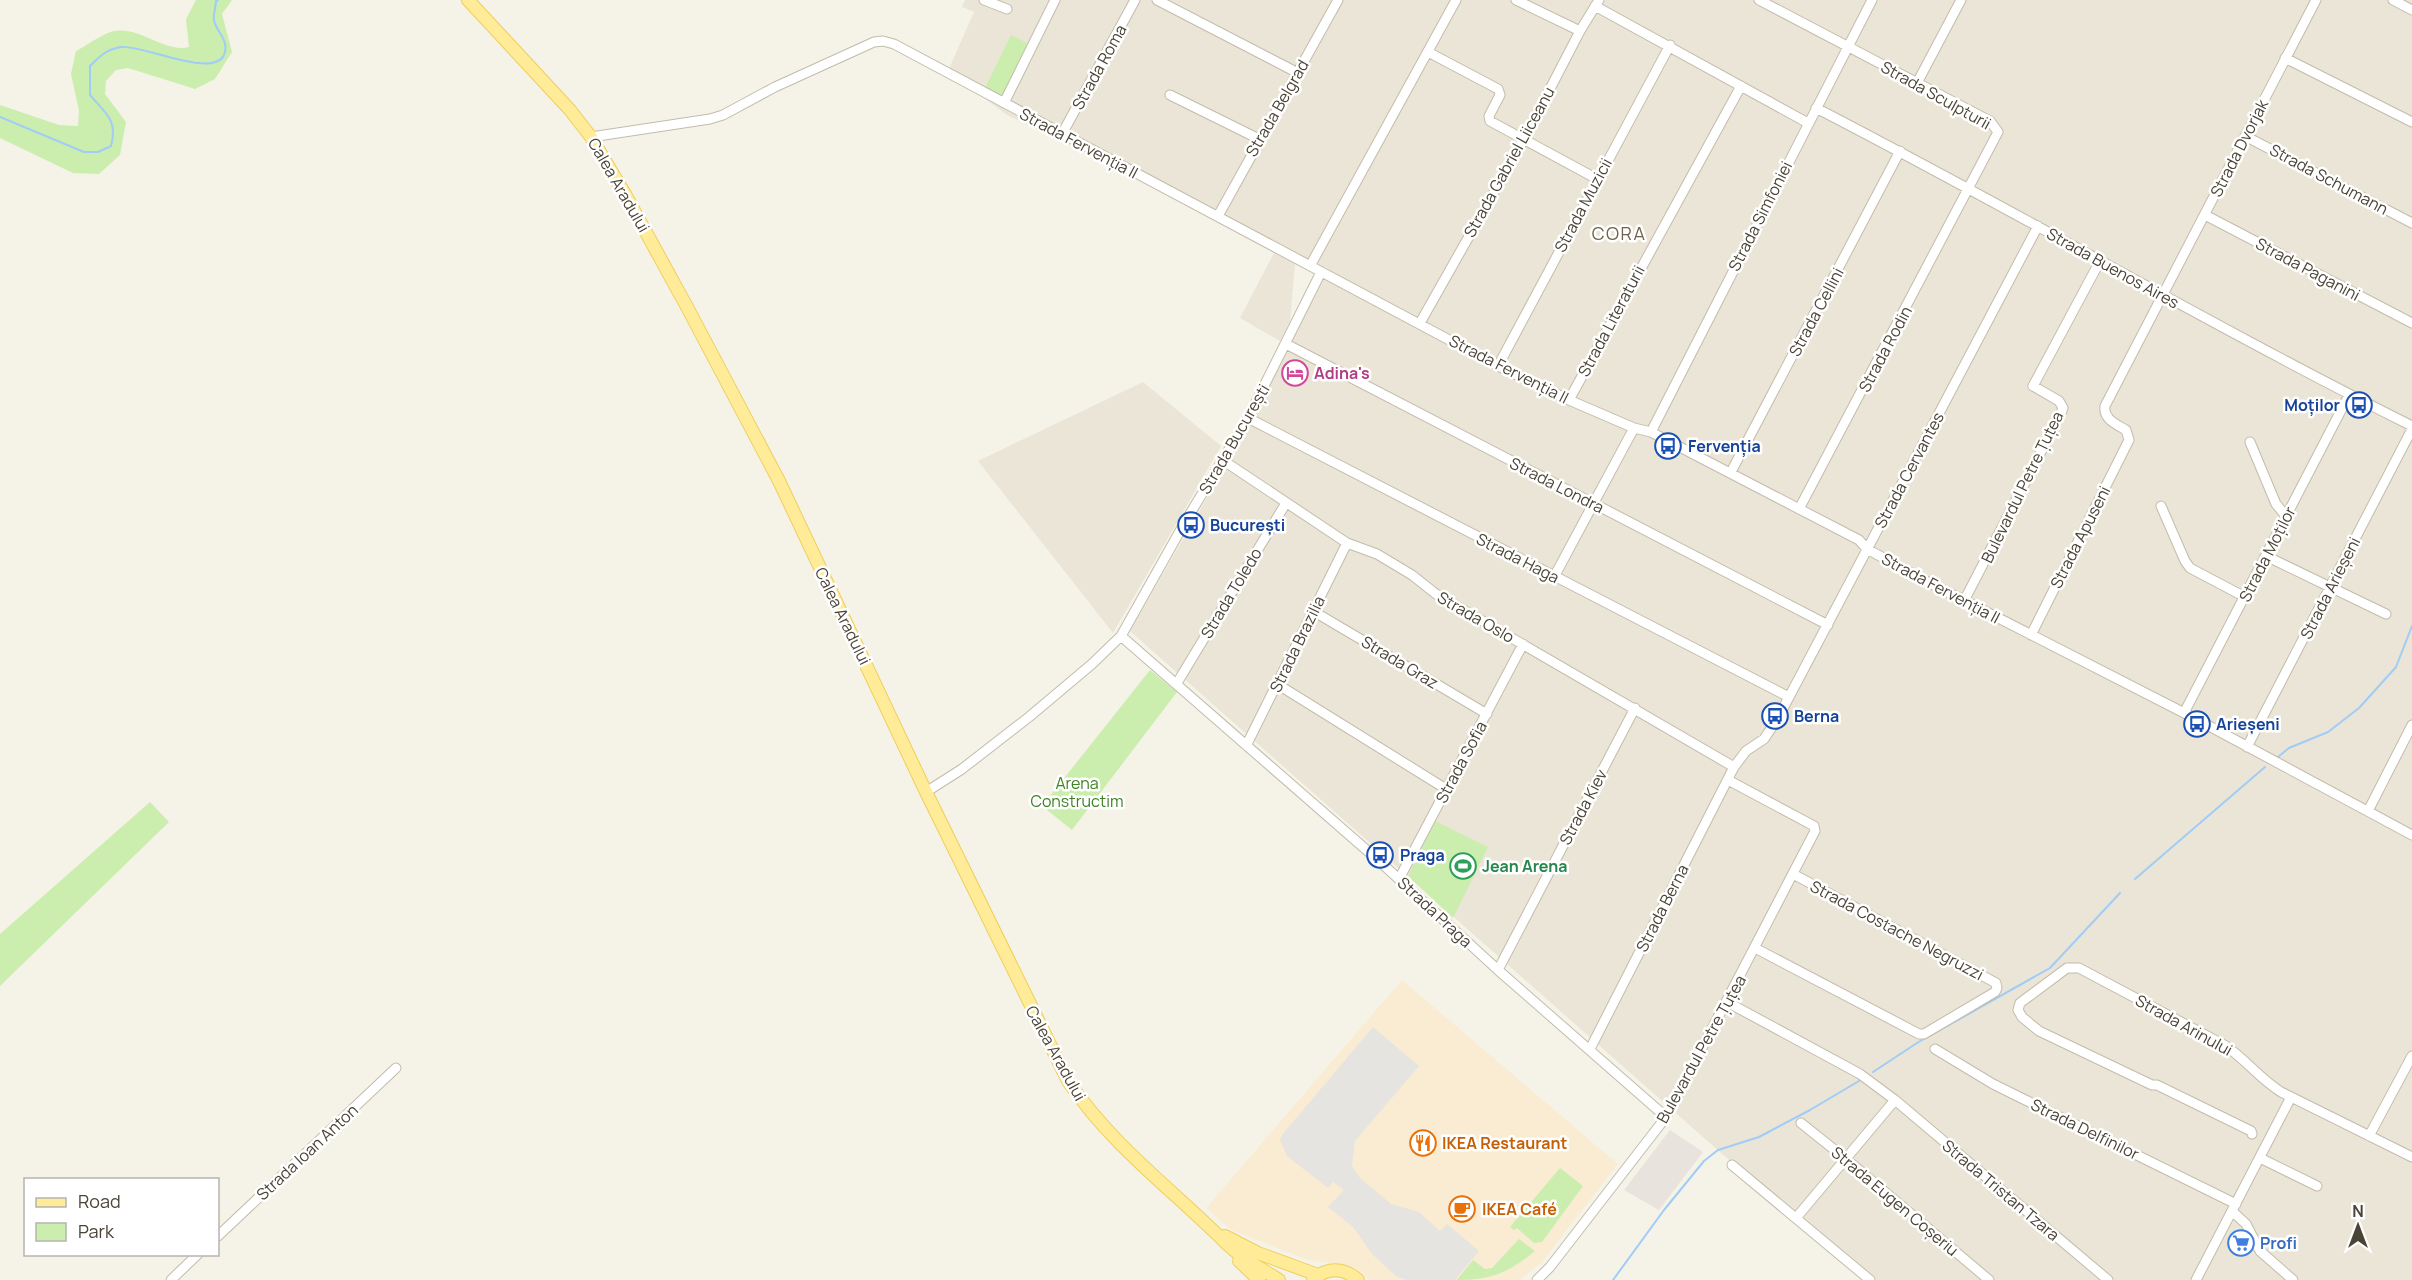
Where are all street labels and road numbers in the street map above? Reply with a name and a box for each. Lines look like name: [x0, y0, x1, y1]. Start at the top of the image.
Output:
street label: Strada Roma: [1067, 20, 1131, 114]
street label: Strada Belgrad: [1240, 56, 1314, 160]
street label: Strada Sculpturii: [1877, 56, 1995, 134]
street label: Strada Gabriel Liiceanu: [1458, 83, 1560, 241]
street label: Strada Dvorjak: [2205, 94, 2274, 201]
street label: Strada Fervenția II: [1016, 102, 1142, 184]
street label: Calea Aradului: [583, 134, 655, 236]
street label: Strada Schumann: [2266, 138, 2392, 220]
street label: Strada Muzicii: [1549, 154, 1617, 256]
street label: Strada Simfoniei: [1723, 157, 1797, 275]
street label: Strada Buenos Aires: [2043, 222, 2183, 314]
street label: Strada Paganini: [2252, 232, 2364, 306]
street label: Strada Literaturii: [1572, 262, 1650, 380]
street label: Strada Cellini: [1783, 264, 1849, 360]
street label: Strada Rodin: [1853, 302, 1917, 396]
street label: Strada Fervenția II: [1446, 329, 1572, 409]
street label: Strada București: [1194, 380, 1274, 498]
street label: Strada Cervantes: [1869, 408, 1949, 532]
street label: Bulevardul Petre Țuțea: [1976, 408, 2068, 566]
street label: Strada Londra: [1506, 452, 1608, 518]
street label: Strada Apuseni: [2045, 482, 2115, 592]
street label: Strada Moților: [2234, 502, 2301, 605]
street label: Strada Haga: [1473, 528, 1563, 588]
street label: Strada Arieșeni: [2295, 533, 2365, 643]
street label: Strada Toledo: [1195, 544, 1267, 642]
street label: Strada Fervenția II: [1878, 547, 2004, 629]
street label: Calea Aradului: [810, 564, 876, 668]
street label: Strada Oslo: [1434, 586, 1518, 648]
street label: Strada Brazilia: [1264, 592, 1330, 696]
street label: Strada Graz: [1357, 630, 1443, 694]
street label: Strada Sofia: [1430, 717, 1492, 807]
street label: Strada Kiev: [1554, 765, 1612, 849]
street label: Strada Berna: [1631, 860, 1693, 956]
street label: Strada Praga: [1393, 872, 1477, 952]
street label: Strada Costache Negruzzi: [1806, 875, 1988, 985]
street label: Bulevardul Petre Țuțea: [1651, 971, 1751, 1127]
street label: Strada Arinului: [2132, 989, 2236, 1061]
street label: Calea Aradului: [1021, 1001, 1091, 1105]
street label: Strada Delfinilor: [2027, 1093, 2143, 1165]
street label: Strada Ioan Anton: [251, 1099, 363, 1205]
street label: Strada Tristan Tzara: [1938, 1134, 2064, 1246]
street label: Strada Eugen Coșeriu: [1827, 1141, 1963, 1261]

